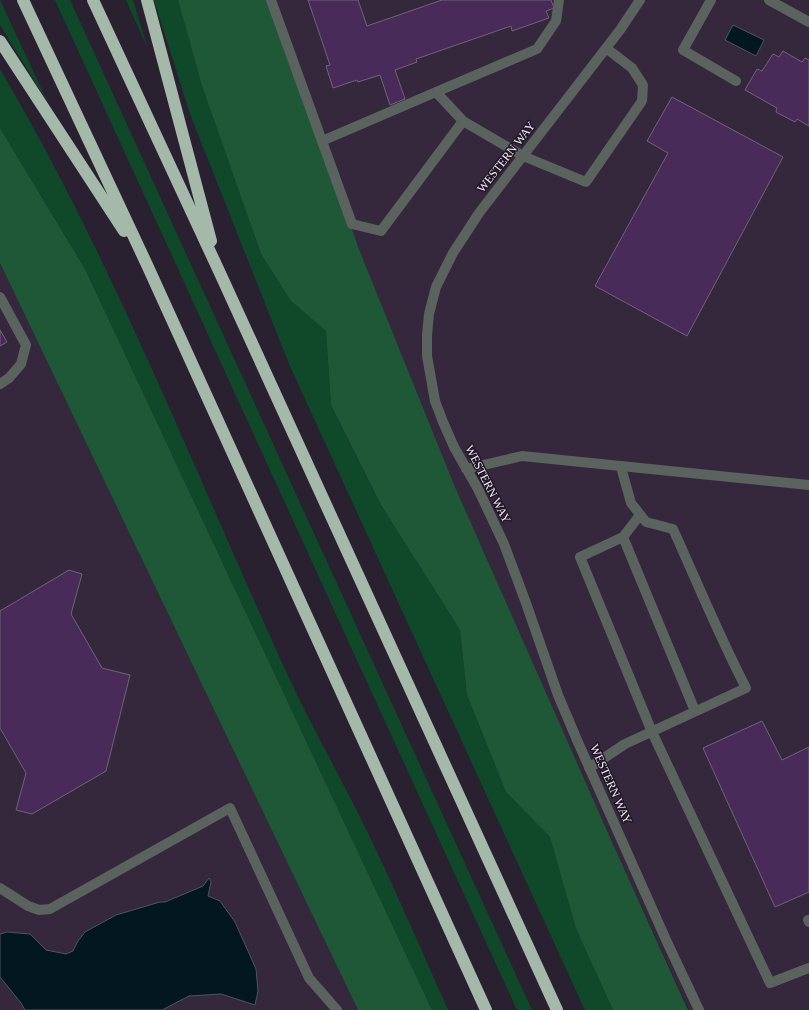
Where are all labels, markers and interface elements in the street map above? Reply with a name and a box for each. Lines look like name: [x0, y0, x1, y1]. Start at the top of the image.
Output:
street label: WESTERN WAY: [474, 119, 538, 195]
street label: WESTERN WAY: [462, 443, 514, 526]
street label: WESTERN WAY: [587, 742, 635, 826]

